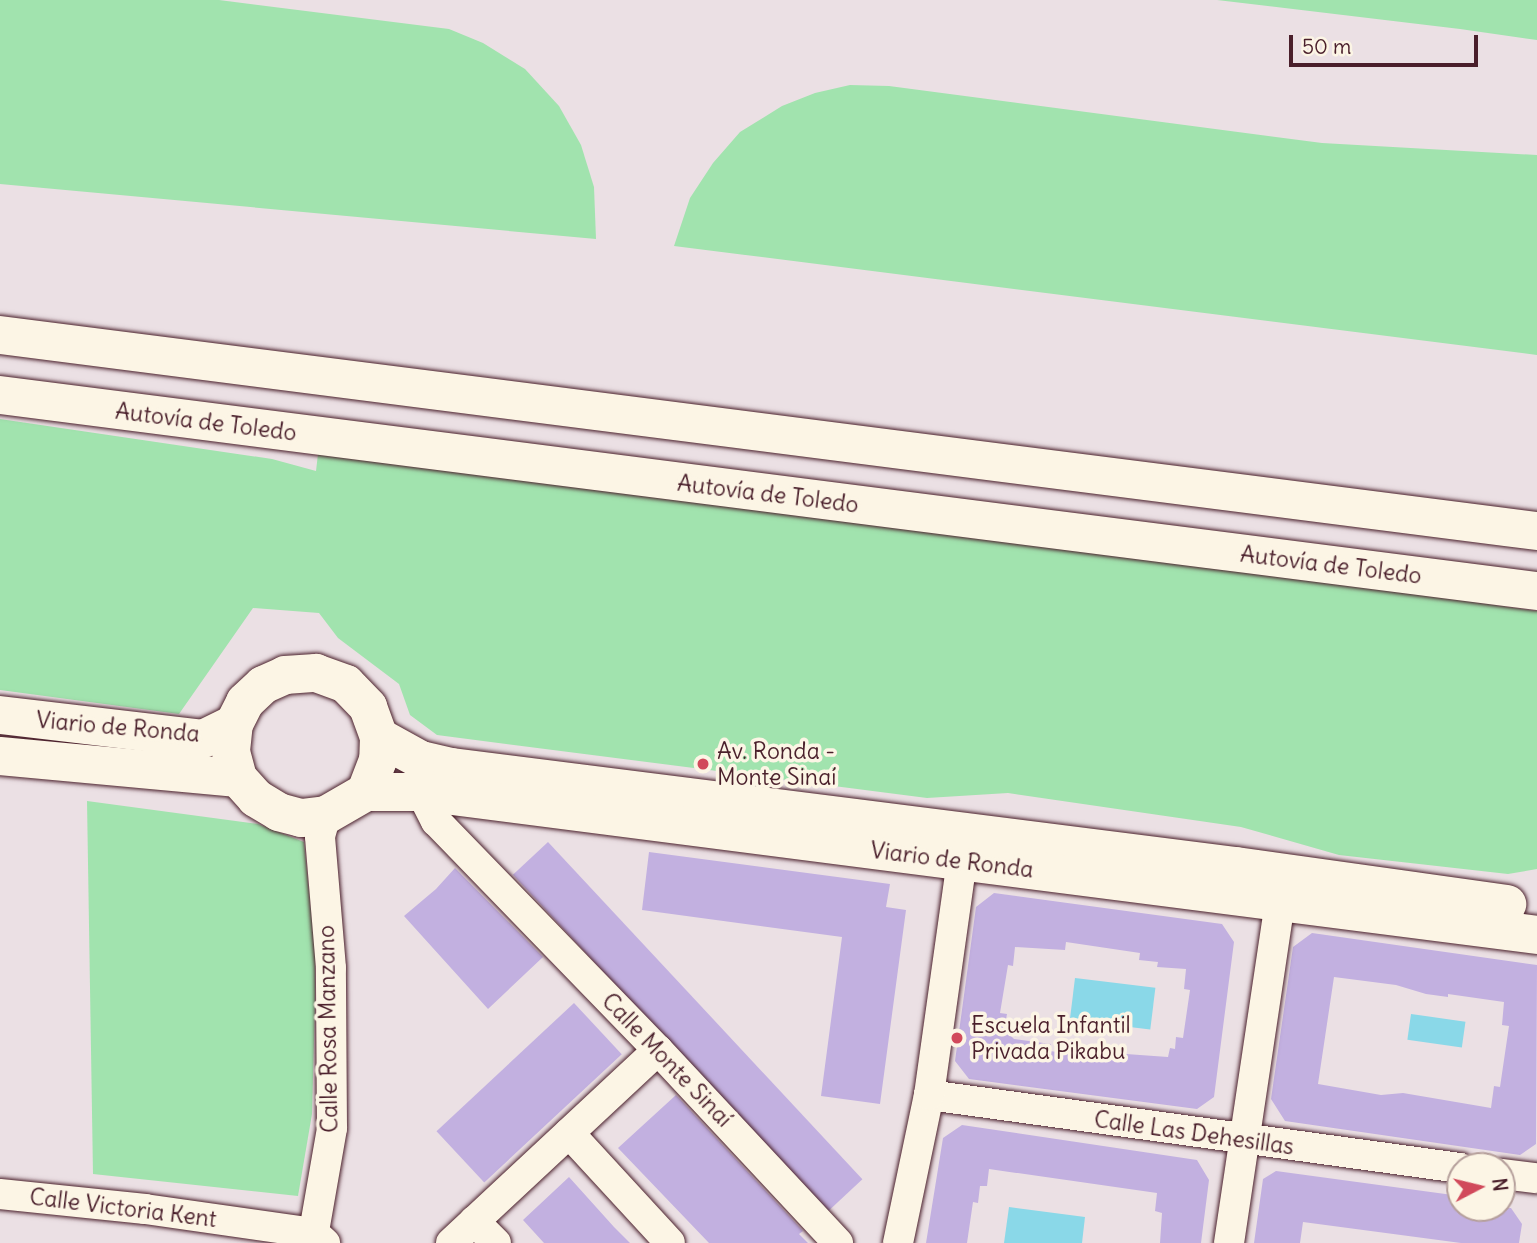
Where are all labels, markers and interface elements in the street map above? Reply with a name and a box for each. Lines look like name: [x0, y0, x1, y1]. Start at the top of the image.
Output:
scale bar: [1292, 21, 1481, 65]
text: 50 m: [1302, 33, 1351, 60]
street label: Autovía de Toledo: [114, 397, 298, 447]
street label: Autovía de Toledo: [676, 469, 860, 519]
street label: Autovía de Toledo: [1239, 540, 1423, 590]
street label: Viario de Ronda: [35, 706, 201, 748]
place label: Av. Ronda - Monte Sinaí: [717, 737, 836, 791]
marker: Av. Ronda - Monte Sinaí: [695, 756, 711, 772]
street label: Viario de Ronda: [869, 836, 1035, 884]
street label: Calle Rosa Manzano: [312, 925, 344, 1133]
street label: Calle Monte Sinaí: [596, 987, 738, 1133]
place label: Escuela Infantil Privada Pikabu: [971, 1011, 1131, 1065]
marker: Escuela Infantil Privada Pikabu: [949, 1030, 965, 1046]
street label: Calle Las Dehesillas: [1092, 1105, 1296, 1161]
north arrow: [1446, 1152, 1516, 1222]
text: N: [1487, 1177, 1513, 1193]
street label: Calle Victoria Kent: [28, 1183, 218, 1233]

